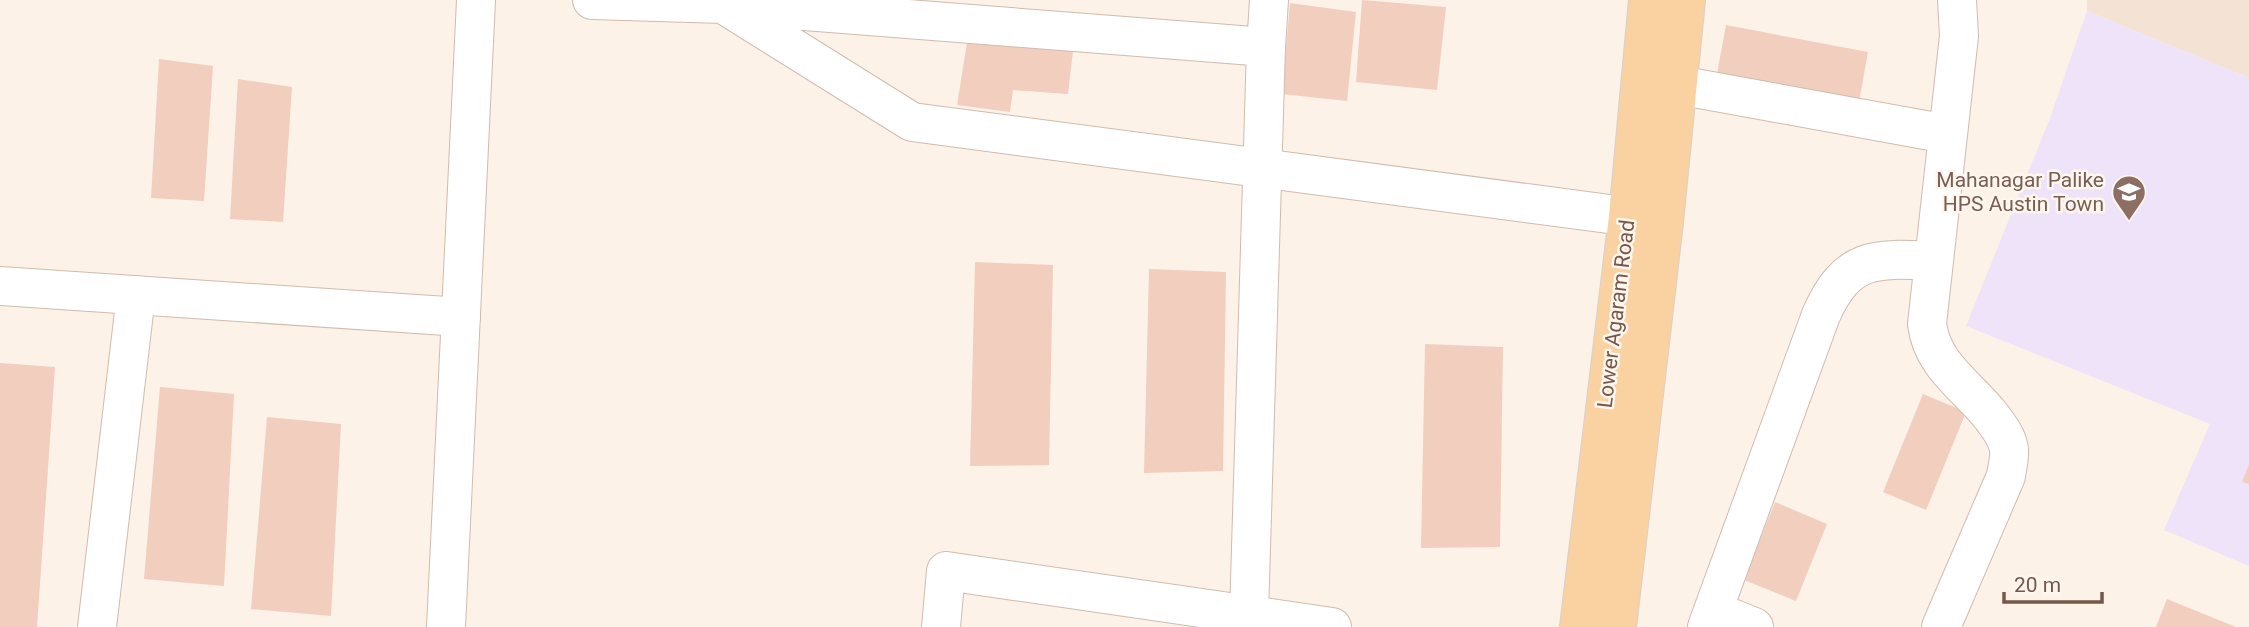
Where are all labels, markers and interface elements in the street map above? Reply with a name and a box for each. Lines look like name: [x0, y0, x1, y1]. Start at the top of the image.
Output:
place label: Mahanagar Palike HPS Austin Town: [1936, 168, 2104, 216]
school or university icon: Mahanagar Palike HPS Austin Town: [2110, 173, 2148, 222]
street label: Lower Agaram Road: [1593, 219, 1639, 409]
scale bar: [2004, 560, 2102, 604]
text: 20 m: [2014, 573, 2061, 597]

